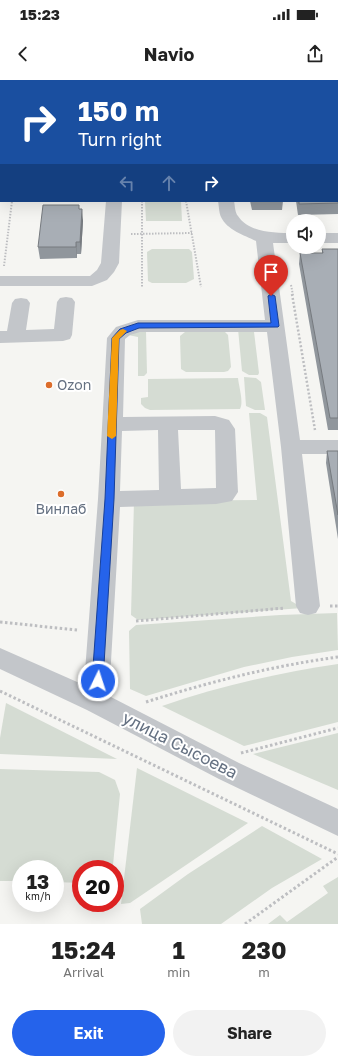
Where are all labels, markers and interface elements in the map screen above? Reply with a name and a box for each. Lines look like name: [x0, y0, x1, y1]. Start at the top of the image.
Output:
text: 15:23: [20, 5, 60, 23]
icon: back: [12, 43, 34, 65]
text: Navio: [144, 43, 194, 65]
icon: share: [304, 43, 326, 65]
text: 150 m: [78, 94, 159, 127]
icon: right: [12, 96, 64, 148]
text: Turn right: [78, 128, 162, 150]
icon: left: [116, 172, 138, 194]
icon: ahead: [158, 172, 180, 194]
icon: right: [200, 172, 222, 194]
map controls: [286, 214, 326, 254]
button: sound: [286, 214, 326, 254]
pin: [254, 255, 288, 296]
icon: arrive: [260, 261, 282, 283]
place label: Ozon: [57, 376, 91, 393]
marker: Ozon: [44, 380, 54, 390]
marker: Винлаб: [56, 489, 66, 499]
place label: Винлаб: [36, 500, 86, 517]
position arrow: [77, 660, 119, 702]
street label: улица Сысоева: [119, 706, 241, 783]
speed limit sign: 20: [72, 860, 124, 912]
text: 13: [27, 869, 49, 893]
text: km/h: [25, 890, 51, 902]
text: 15:24: [51, 935, 116, 964]
text: 1: [173, 935, 185, 964]
text: 230: [242, 935, 287, 964]
text: Arrival: [63, 964, 104, 980]
text: min: [167, 964, 190, 980]
text: m: [258, 964, 270, 980]
button: Exit: [12, 1010, 165, 1056]
button: Share: [173, 1010, 326, 1056]

